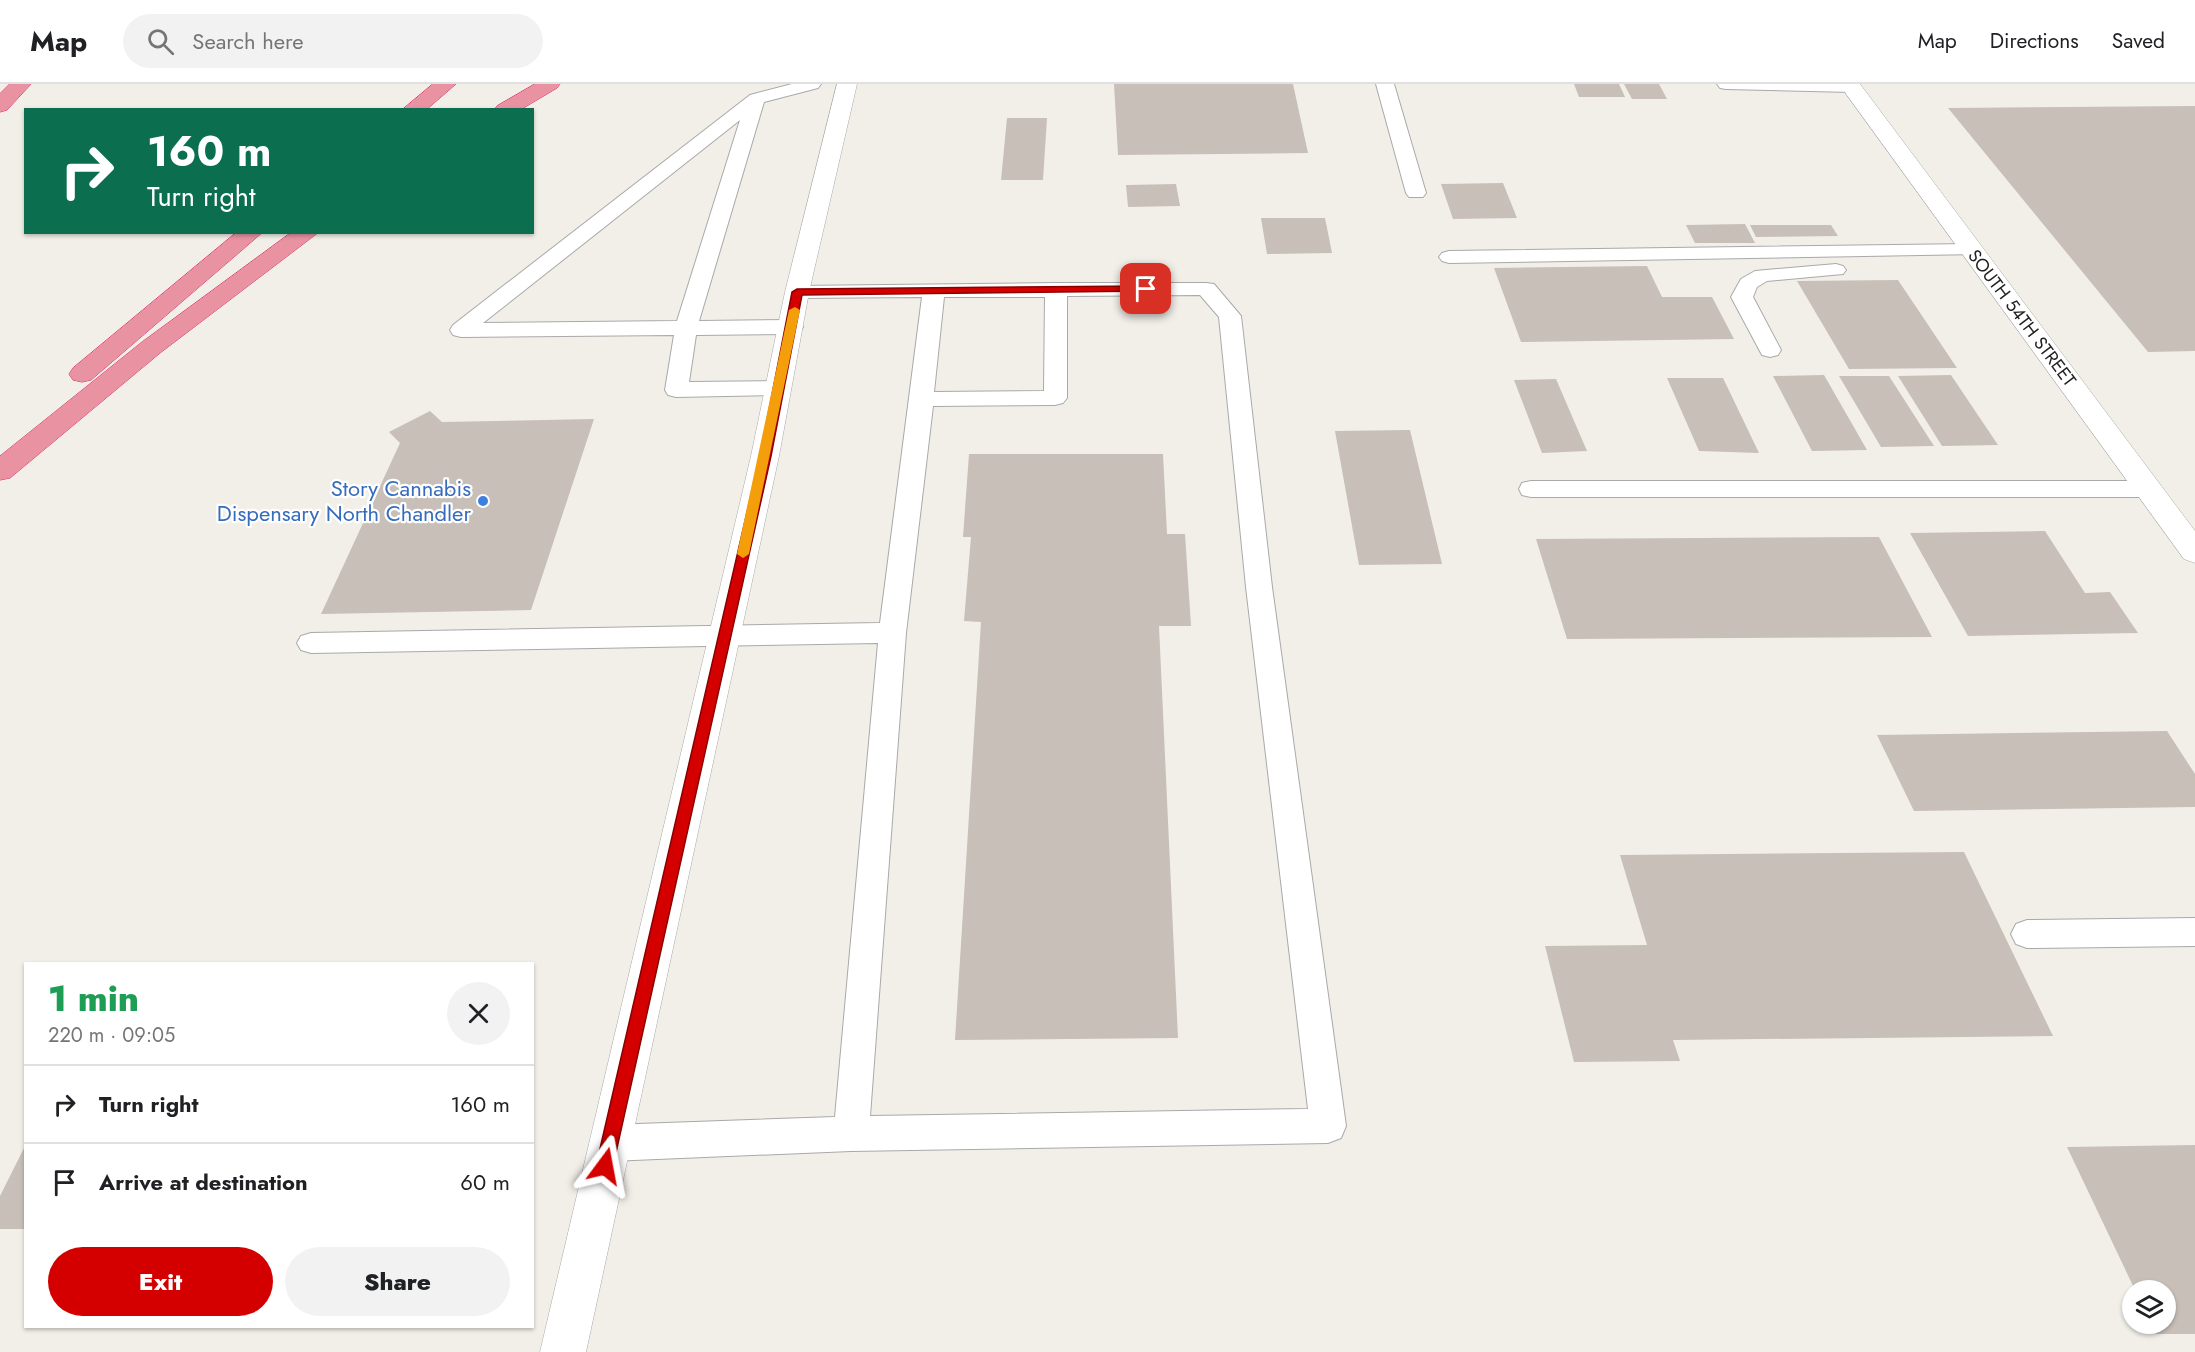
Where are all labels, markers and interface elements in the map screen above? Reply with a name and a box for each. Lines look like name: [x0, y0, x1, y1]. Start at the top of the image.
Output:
search box: [123, 14, 543, 68]
text: Map: [30, 21, 87, 62]
icon: search: [144, 25, 177, 58]
text: Search here: [192, 25, 304, 57]
text: Map: [1918, 26, 1957, 56]
text: Directions: [1990, 26, 2079, 56]
text: Saved: [2112, 26, 2165, 56]
text: 160 m: [147, 121, 271, 182]
icon: right: [48, 132, 126, 210]
text: Turn right: [147, 177, 255, 216]
street label: SOUTH 54TH STREET: [1962, 244, 2083, 393]
pin: [1120, 263, 1171, 314]
icon: arrive: [1129, 272, 1162, 305]
place label: Story Cannabis Dispensary North Chandler: [217, 472, 471, 529]
marker: Story Cannabis Dispensary North Chandler: [476, 494, 490, 508]
text: 1 min: [48, 972, 139, 1024]
button: close: [447, 982, 510, 1045]
text: 220 m · 09:05: [48, 1021, 175, 1050]
icon: right: [48, 1088, 81, 1121]
text: Turn right: [99, 1088, 199, 1120]
text: 160 m: [450, 1088, 510, 1120]
position arrow: [573, 1134, 637, 1198]
icon: arrive: [48, 1166, 81, 1199]
text: Arrive at destination: [99, 1166, 308, 1198]
text: 60 m: [460, 1166, 510, 1198]
button: Exit: [48, 1247, 273, 1316]
button: Share: [285, 1247, 510, 1316]
map controls: [2122, 1280, 2176, 1334]
button: layers: [2122, 1280, 2176, 1334]

